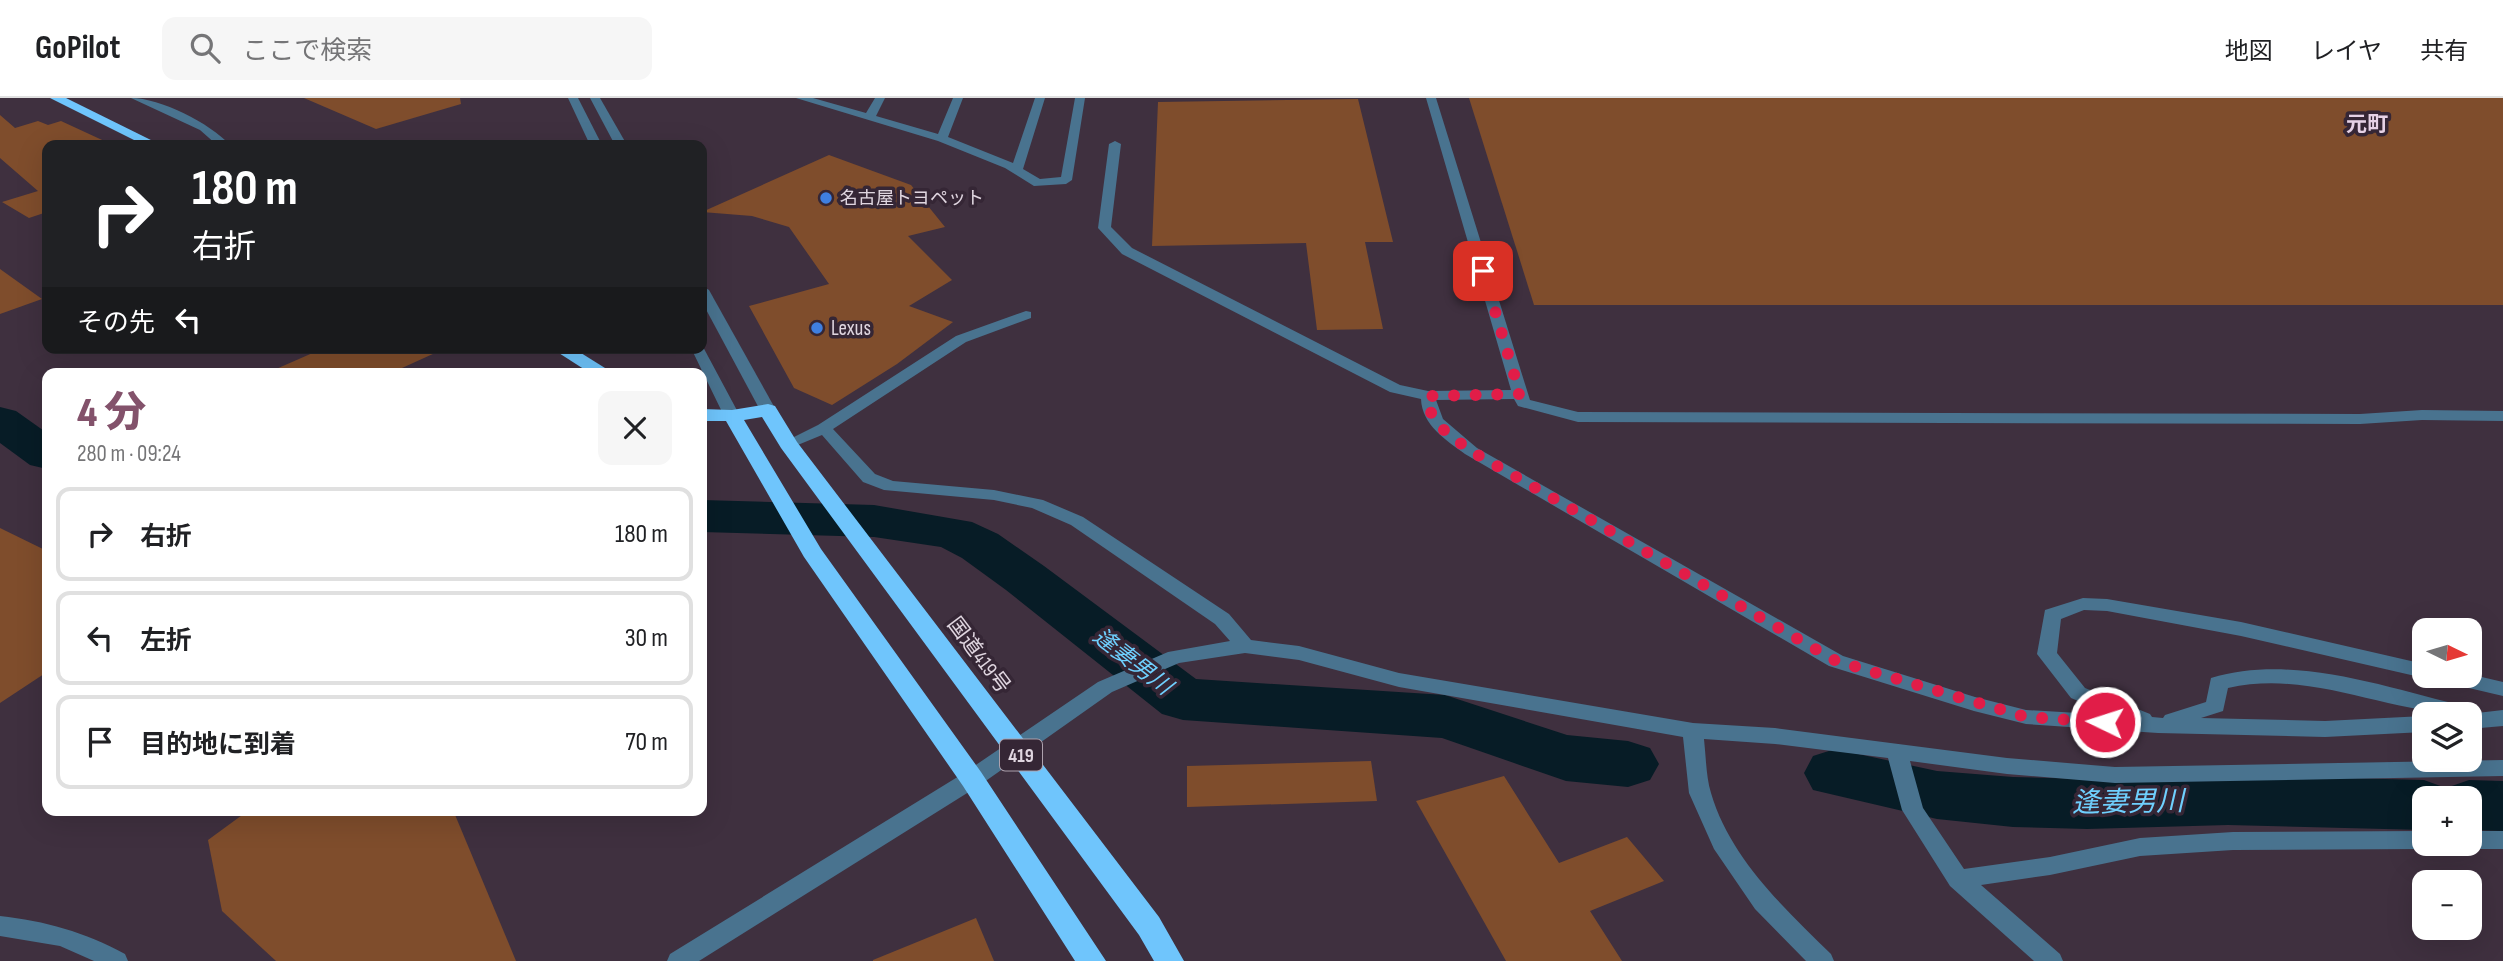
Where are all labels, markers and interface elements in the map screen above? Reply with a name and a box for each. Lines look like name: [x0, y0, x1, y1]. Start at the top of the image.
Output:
search box: [162, 17, 652, 80]
text: GoPilot: [35, 28, 120, 68]
icon: search: [186, 29, 224, 67]
text: ここで検索: [242, 36, 372, 67]
text: 地図: [2225, 37, 2273, 66]
text: レイヤ: [2311, 37, 2382, 66]
text: 共有: [2420, 37, 2468, 66]
district label: 元町: [2346, 112, 2388, 137]
text: 180 m: [192, 160, 298, 219]
icon: right: [77, 168, 168, 259]
place label: 名古屋トヨペット: [840, 188, 984, 209]
marker: 名古屋トヨペット: [818, 190, 834, 206]
text: 右折: [192, 228, 256, 267]
pin: [1453, 241, 1513, 301]
icon: arrive: [1464, 252, 1502, 290]
icon: left: [169, 301, 207, 339]
text: その先: [77, 308, 155, 339]
place label: Lexus: [831, 316, 871, 341]
marker: Lexus: [809, 320, 825, 336]
text: 4 分: [77, 388, 146, 439]
button: close: [598, 391, 672, 465]
text: 280 m · 09:24: [77, 440, 181, 468]
icon: right: [81, 515, 119, 553]
text: 180 m: [615, 519, 668, 550]
text: 右折: [140, 522, 192, 553]
street label: 国道419号: [942, 612, 1015, 698]
north arrow: [2412, 618, 2482, 688]
map controls: [2412, 618, 2482, 940]
icon: left: [81, 619, 119, 657]
water label: 逢妻男川: [1088, 622, 1180, 703]
text: 30 m: [625, 623, 668, 654]
text: 左折: [140, 626, 192, 657]
position arrow: [2068, 685, 2142, 759]
button: layers: [2412, 702, 2482, 772]
icon: arrive: [81, 723, 119, 761]
text: 70 m: [625, 727, 668, 758]
text: 目的地に到着: [140, 730, 296, 761]
road number: 419: [1000, 740, 1042, 770]
water label: 逢妻男川: [2072, 785, 2187, 820]
button: +: [2412, 786, 2482, 856]
button: −: [2412, 870, 2482, 940]

